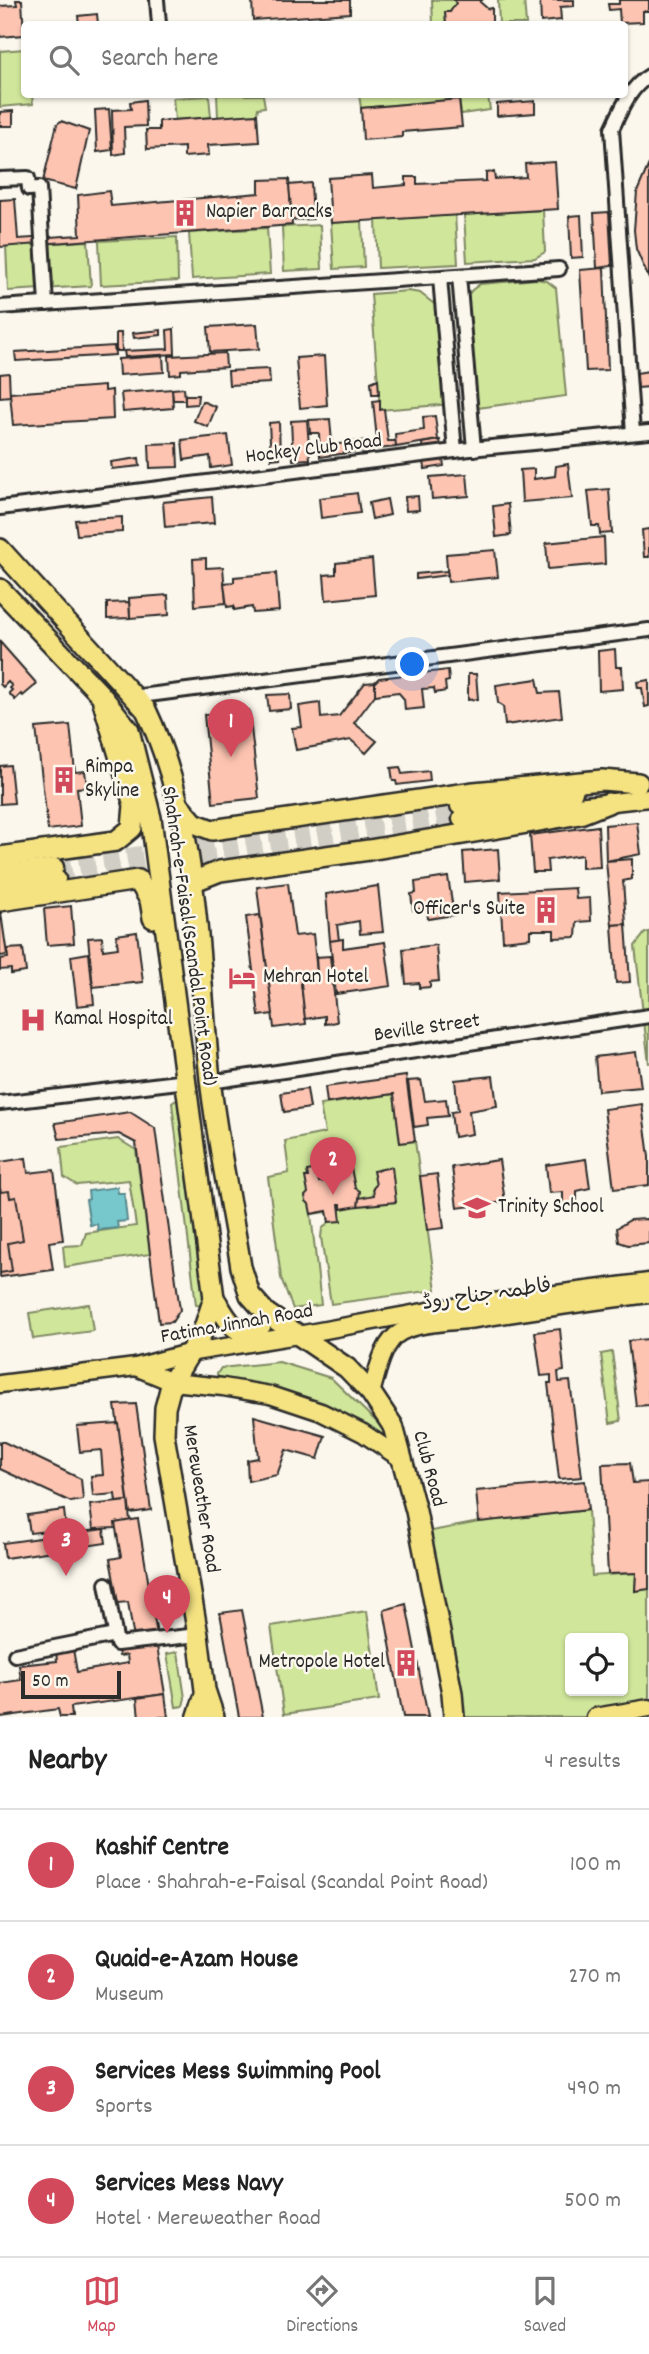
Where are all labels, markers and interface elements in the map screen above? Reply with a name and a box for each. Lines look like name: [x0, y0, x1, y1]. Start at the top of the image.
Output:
search box: [21, 21, 628, 98]
icon: search: [45, 41, 83, 79]
text: Search here: [101, 41, 219, 78]
building icon: Napier Barracks: [170, 198, 200, 228]
place label: Napier Barracks: [206, 198, 333, 228]
street label: Hockey Club Road: [244, 427, 384, 473]
your location: [395, 647, 429, 681]
pin: 1: [208, 699, 254, 757]
place label: Rimpa Skyline: [85, 753, 139, 807]
building icon: Rimpa Skyline: [49, 765, 79, 795]
street label: Shahrah-e-Faisal (Scandal Point Road): [152, 784, 224, 1088]
place label: Officer's Suite: [413, 895, 525, 925]
building icon: Officer's Suite: [531, 895, 561, 925]
hotel icon: Mehran Hotel: [227, 963, 257, 993]
place label: Mehran Hotel: [263, 963, 368, 993]
hospital icon: Kamal Hospital: [18, 1005, 48, 1035]
place label: Kamal Hospital: [54, 1005, 173, 1035]
street label: Beville Street: [372, 1007, 482, 1051]
pin: 2: [310, 1137, 356, 1195]
school or university icon: Trinity School: [462, 1193, 492, 1223]
place label: Trinity School: [498, 1193, 604, 1223]
street label: فاطمہ جناح روڈ: [420, 1272, 554, 1320]
street label: Fatima Jinnah Road: [158, 1297, 316, 1353]
street label: Mereweather Road: [173, 1423, 227, 1575]
street label: Club Road: [403, 1428, 453, 1510]
pin: 3: [43, 1518, 89, 1576]
pin: 4: [144, 1575, 190, 1633]
map controls: [565, 1633, 628, 1696]
button: locate: [565, 1633, 628, 1696]
place label: Metropole Hotel: [258, 1648, 385, 1678]
building icon: Metropole Hotel: [391, 1648, 421, 1678]
scale bar: [21, 1668, 121, 1700]
text: 50 m: [32, 1669, 69, 1696]
text: Nearby: [28, 1741, 106, 1784]
text: 4 results: [544, 1746, 621, 1779]
text: Kashif Centre: [95, 1830, 229, 1867]
text: 1: [48, 1849, 54, 1882]
text: 100 m: [570, 1849, 621, 1882]
text: Place · Shahrah-e-Faisal (Scandal Point Road): [95, 1867, 488, 1900]
text: Quaid-e-Azam House: [95, 1942, 298, 1979]
text: 2: [46, 1961, 56, 1994]
text: 270 m: [569, 1961, 621, 1994]
text: Museum: [95, 1979, 164, 2012]
text: Services Mess Swimming Pool: [95, 2054, 380, 2091]
text: 3: [46, 2073, 56, 2106]
text: 490 m: [567, 2073, 621, 2106]
text: Sports: [95, 2091, 153, 2124]
text: Services Mess Navy: [95, 2166, 283, 2203]
text: 4: [46, 2185, 56, 2218]
text: 500 m: [564, 2185, 621, 2218]
text: Hotel · Mereweather Road: [95, 2203, 321, 2236]
tab: Map: [83, 2272, 121, 2341]
tab: Directions: [286, 2272, 358, 2341]
tab: Saved: [524, 2272, 566, 2341]

